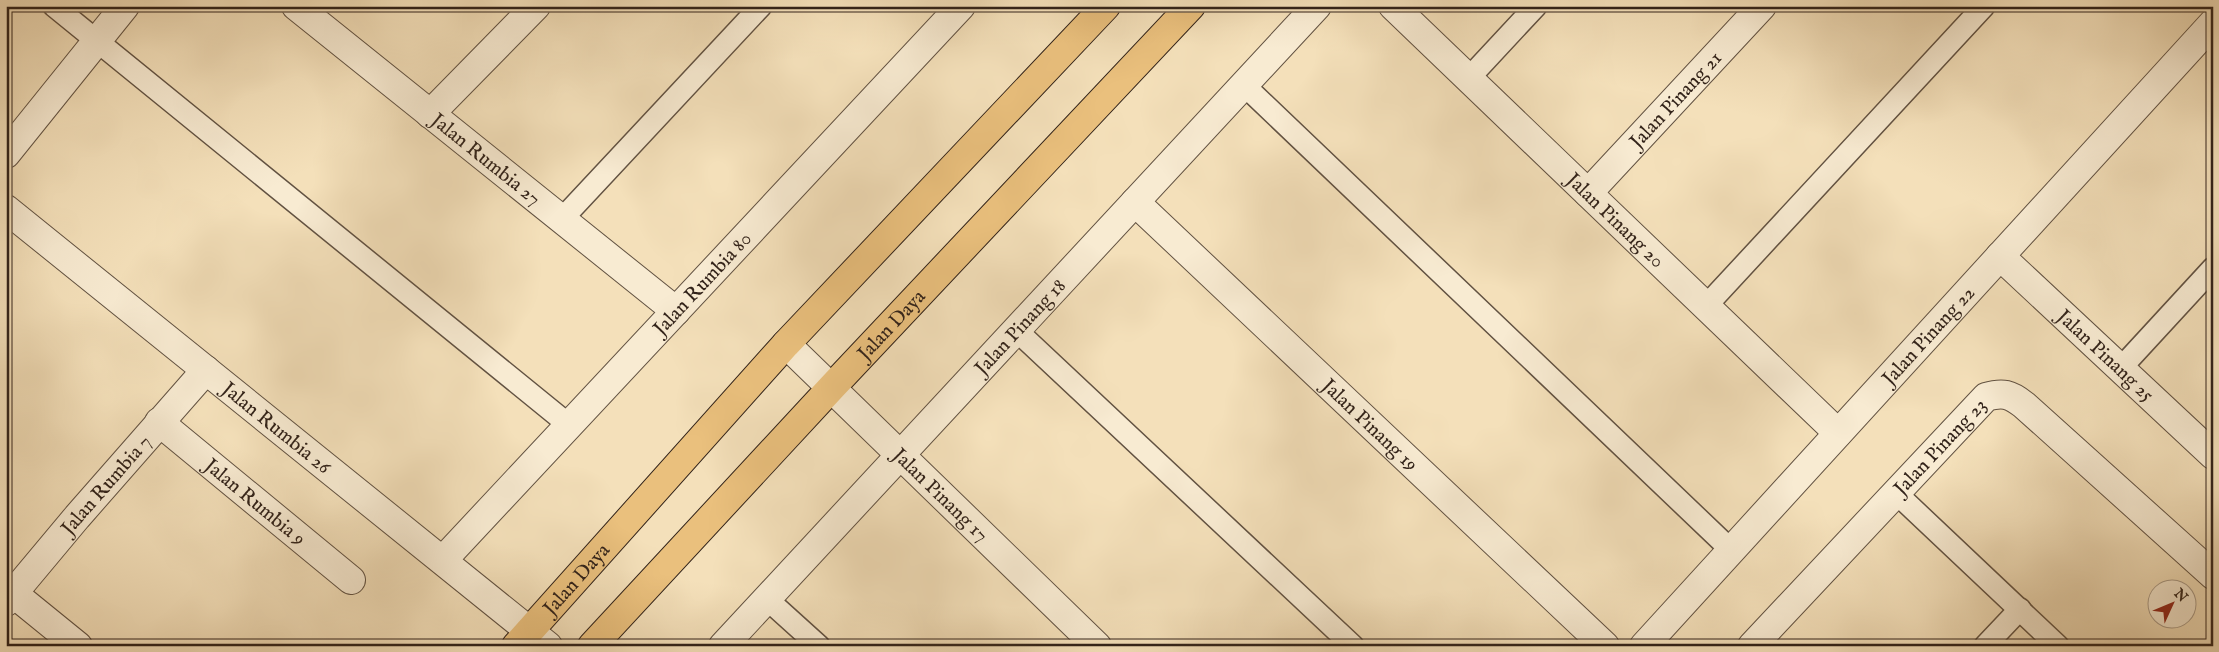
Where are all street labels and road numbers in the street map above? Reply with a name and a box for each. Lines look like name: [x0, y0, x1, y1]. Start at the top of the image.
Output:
street label: Jalan Pinang 21: [1623, 46, 1728, 156]
street label: Jalan Rumbia 27: [424, 107, 545, 212]
street label: Jalan Pinang 20: [1559, 167, 1669, 274]
street label: Jalan Rumbia 80: [647, 227, 757, 343]
street label: Jalan Pinang 18: [968, 274, 1072, 382]
street label: Jalan Pinang 22: [1876, 281, 1981, 393]
street label: Jalan Daya: [851, 285, 932, 368]
street label: Jalan Pinang 25: [2050, 303, 2159, 408]
street label: Jalan Pinang 19: [1314, 373, 1423, 477]
street label: Jalan Rumbia 26: [215, 376, 336, 480]
street label: Jalan Pinang 23: [1888, 393, 1992, 503]
street label: Jalan Rumbia 7: [55, 430, 157, 542]
street label: Jalan Pinang 17: [885, 442, 993, 548]
street label: Jalan Rumbia 9: [197, 452, 310, 552]
street label: Jalan Daya: [537, 538, 616, 623]

